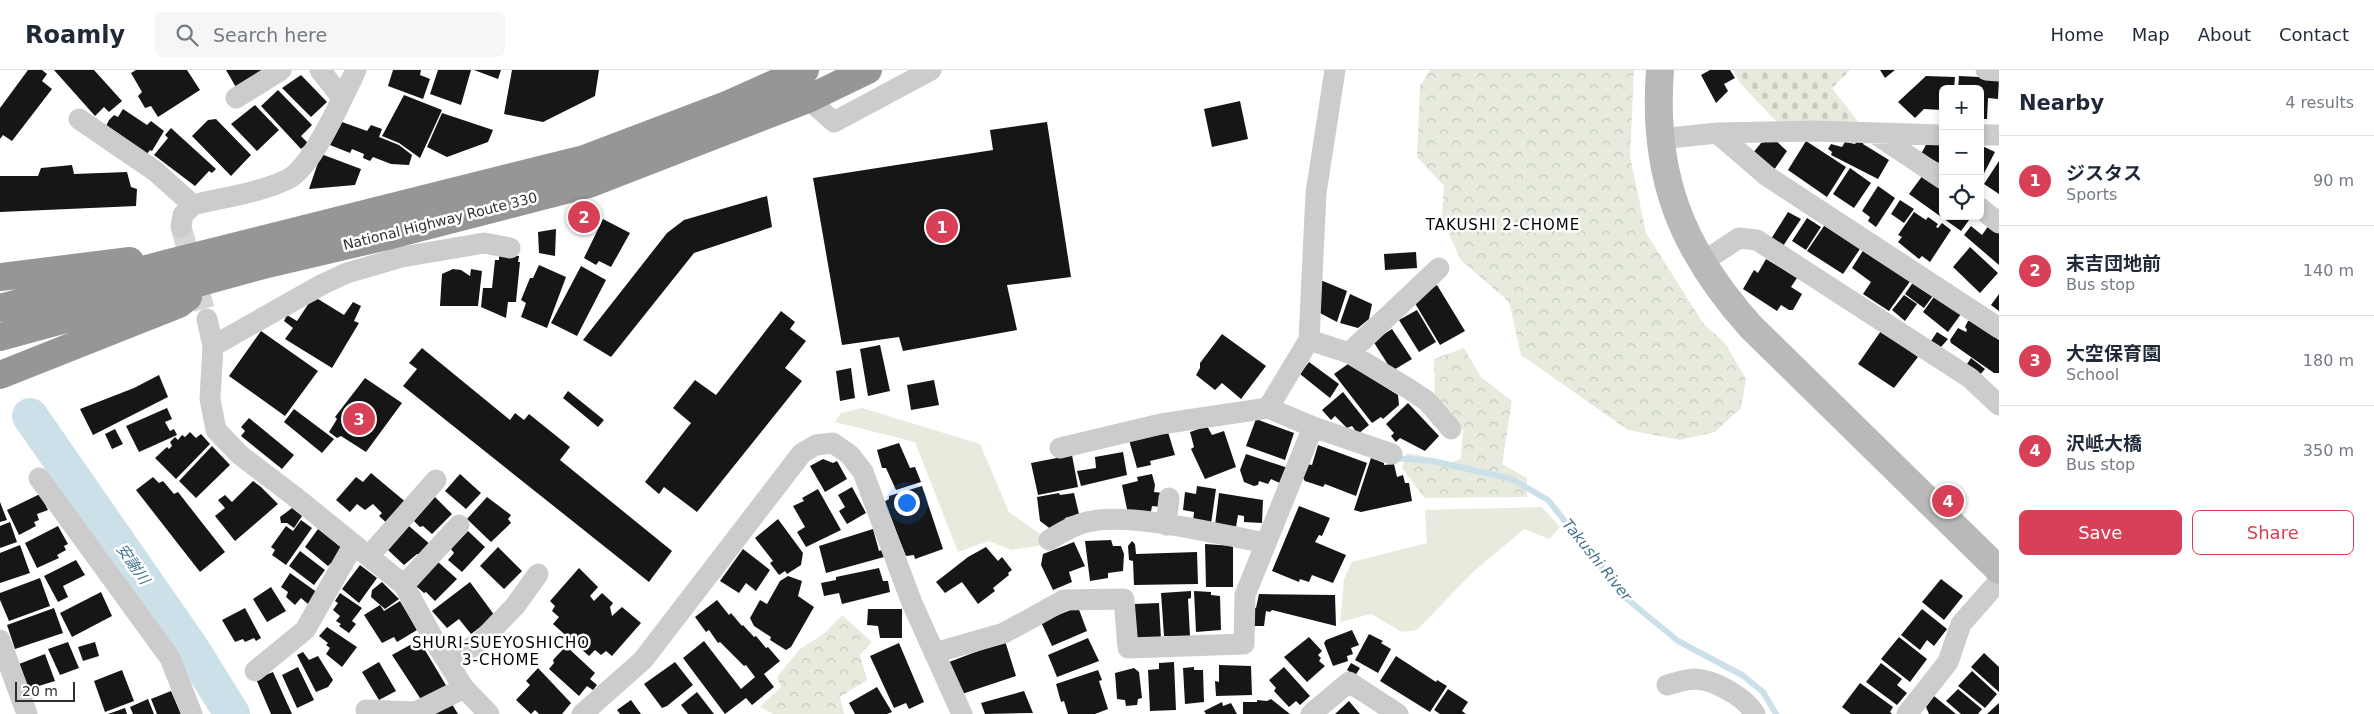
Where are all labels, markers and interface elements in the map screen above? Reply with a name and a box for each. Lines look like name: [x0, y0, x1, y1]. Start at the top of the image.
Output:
search box: [155, 12, 505, 57]
text: Roamly: [25, 21, 125, 49]
icon: search: [173, 21, 201, 49]
text: Search here: [213, 24, 327, 46]
text: Home: [2051, 24, 2104, 45]
text: Map: [2132, 24, 2170, 45]
text: About: [2198, 24, 2251, 45]
text: Contact: [2279, 24, 2349, 45]
map controls: [1939, 85, 1984, 220]
button: +: [1939, 85, 1984, 130]
text: Nearby: [2019, 91, 2104, 115]
text: 4 results: [2285, 93, 2354, 112]
button: −: [1939, 130, 1984, 175]
text: ジスタス: [2066, 162, 2142, 184]
text: 1: [2029, 171, 2041, 190]
text: 90 m: [2313, 171, 2354, 190]
button: locate: [1939, 175, 1984, 220]
text: Sports: [2066, 185, 2117, 204]
street label: National Highway Route 330: [341, 189, 539, 253]
pin: 2: [568, 198, 600, 236]
pin: 1: [926, 208, 958, 246]
district label: TAKUSHI 2-CHOME: [1425, 216, 1580, 234]
text: 末吉団地前: [2066, 252, 2161, 274]
text: 2: [2029, 261, 2041, 280]
text: 140 m: [2303, 261, 2354, 280]
text: Bus stop: [2066, 275, 2135, 294]
text: 大空保育園: [2066, 342, 2161, 364]
text: 3: [2029, 351, 2041, 370]
text: 180 m: [2303, 351, 2354, 370]
text: School: [2066, 365, 2119, 384]
pin: 3: [343, 400, 375, 438]
text: 沢岻大橋: [2066, 432, 2142, 454]
text: 4: [2029, 441, 2041, 460]
text: 350 m: [2303, 441, 2354, 460]
text: Bus stop: [2066, 455, 2135, 474]
pin: 4: [1932, 482, 1964, 520]
your location: [894, 490, 920, 516]
button: Save: [2019, 510, 2182, 555]
button: Share: [2192, 510, 2354, 555]
water label: Takushi River: [1559, 515, 1636, 605]
water label: 安謝川: [113, 540, 154, 589]
district label: SHURI-SUEYOSHICHO 3-CHOME: [412, 634, 590, 669]
scale bar: [15, 679, 75, 702]
text: 20 m: [22, 683, 58, 699]

